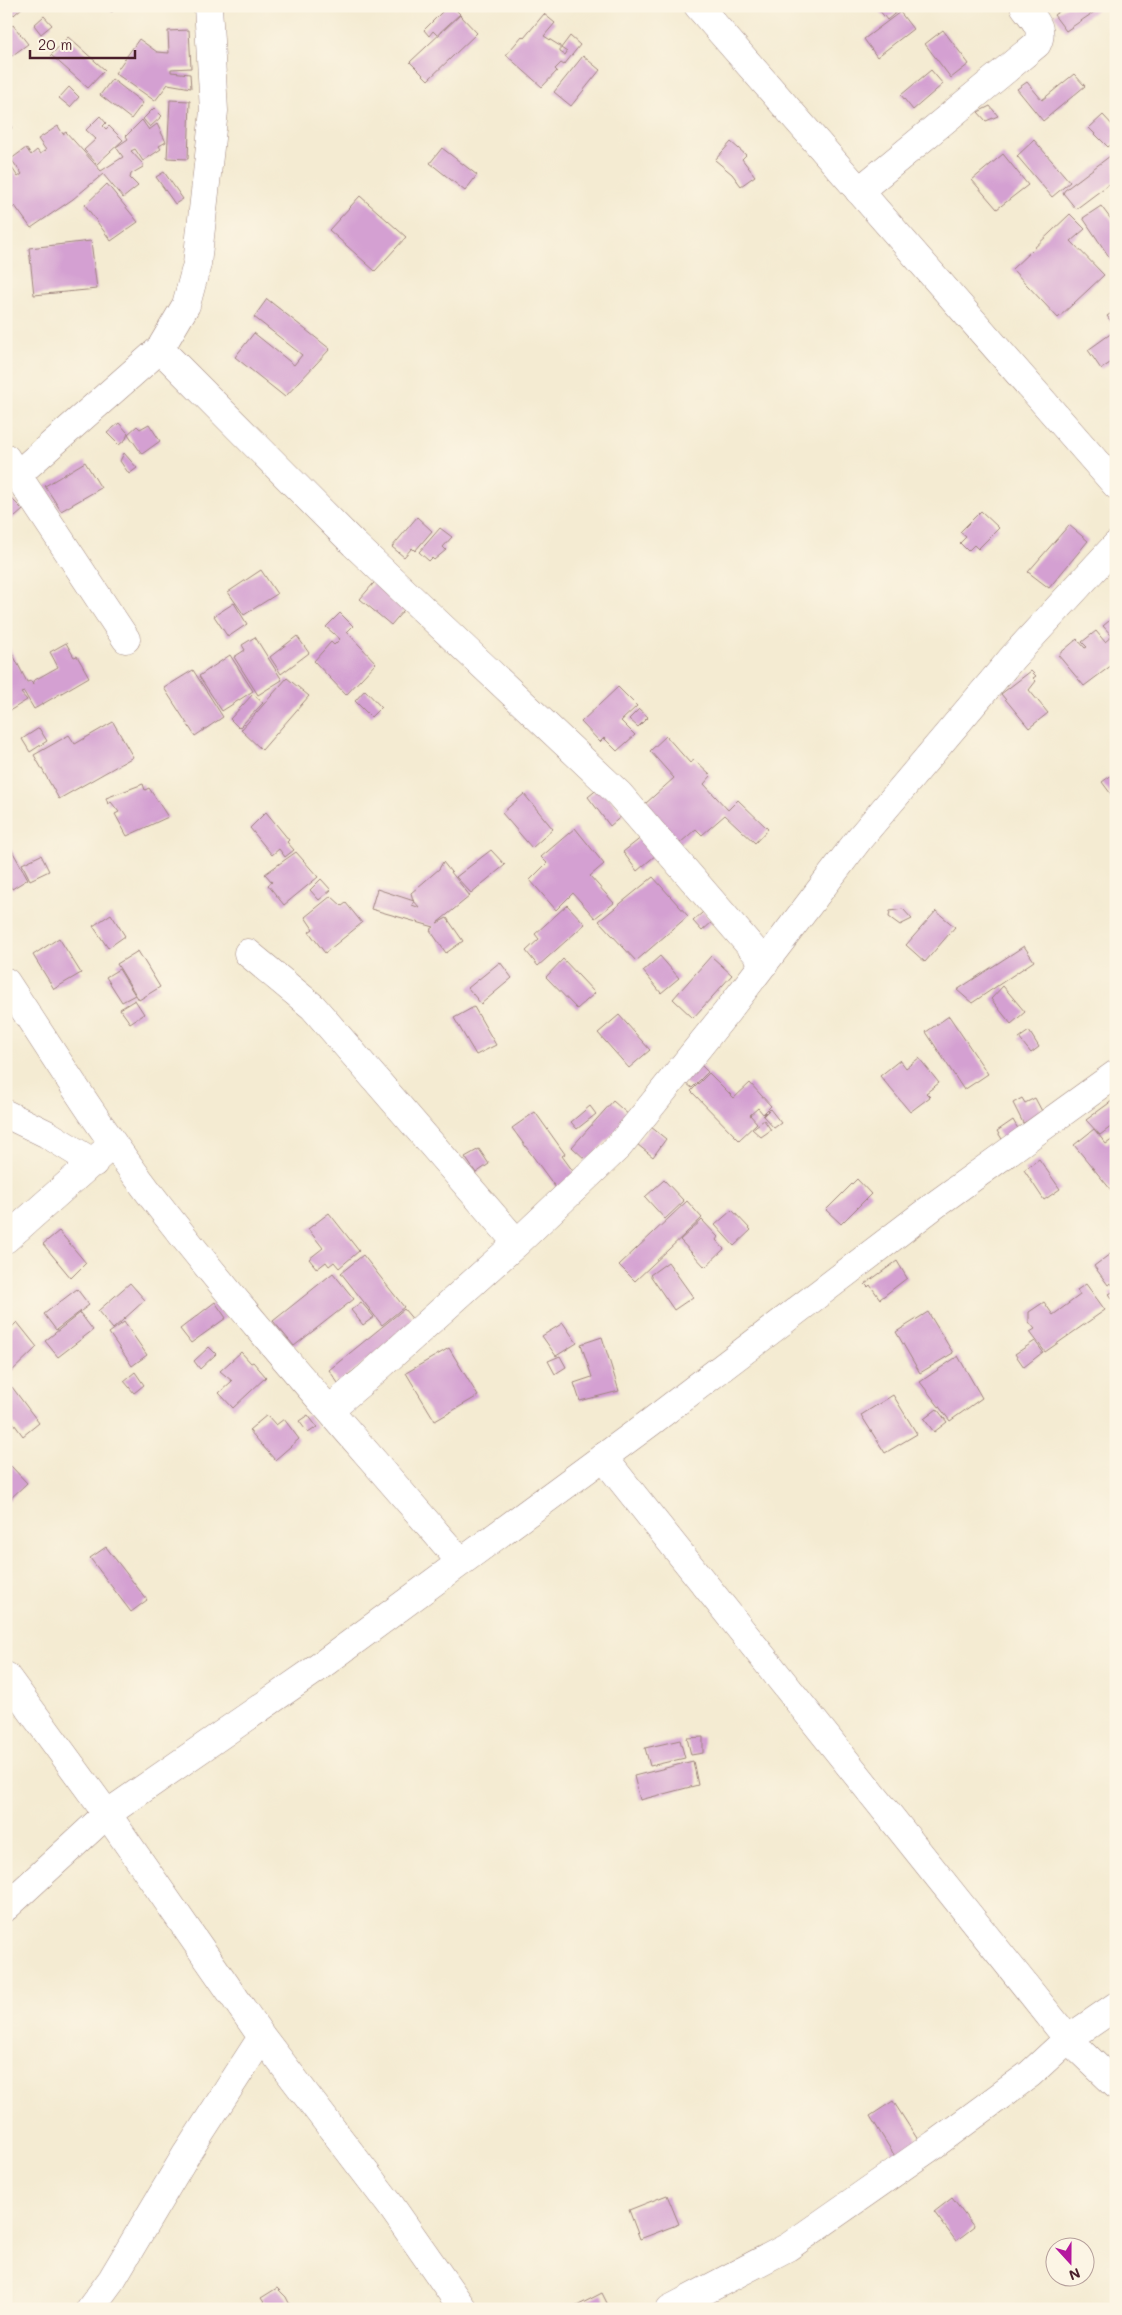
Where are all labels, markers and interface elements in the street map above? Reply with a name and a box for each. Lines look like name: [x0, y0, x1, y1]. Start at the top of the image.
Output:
scale bar: [30, 28, 135, 60]
text: 20 m: [38, 34, 72, 54]
north arrow: [1044, 2238, 1094, 2288]
text: N: [1066, 2264, 1083, 2285]

